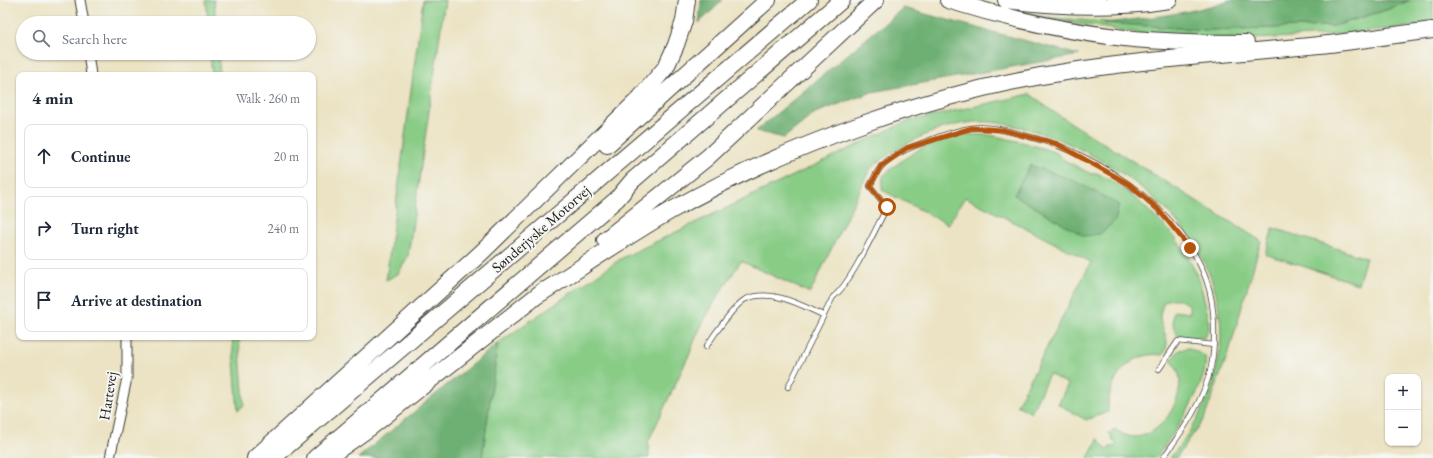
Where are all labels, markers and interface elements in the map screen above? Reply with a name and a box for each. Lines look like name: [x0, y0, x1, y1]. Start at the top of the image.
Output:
search box: [16, 16, 316, 60]
icon: search: [30, 27, 52, 49]
text: Search here: [62, 29, 127, 48]
text: 4 min: [32, 87, 73, 109]
text: Walk · 260 m: [236, 90, 300, 107]
icon: ahead: [33, 145, 55, 167]
text: Continue: [71, 147, 131, 166]
text: 20 m: [274, 148, 299, 165]
street label: Sønderjyske Motorvej: [487, 181, 594, 277]
route start: [878, 198, 896, 216]
icon: right: [33, 217, 55, 239]
text: Turn right: [71, 219, 139, 238]
text: 240 m: [268, 220, 299, 237]
route end: [1181, 239, 1199, 257]
icon: arrive: [33, 289, 55, 311]
text: Arrive at destination: [71, 291, 202, 310]
street label: Hartevej: [94, 370, 121, 422]
map controls: [1385, 374, 1421, 446]
button: +: [1385, 374, 1421, 410]
button: −: [1385, 410, 1421, 446]

